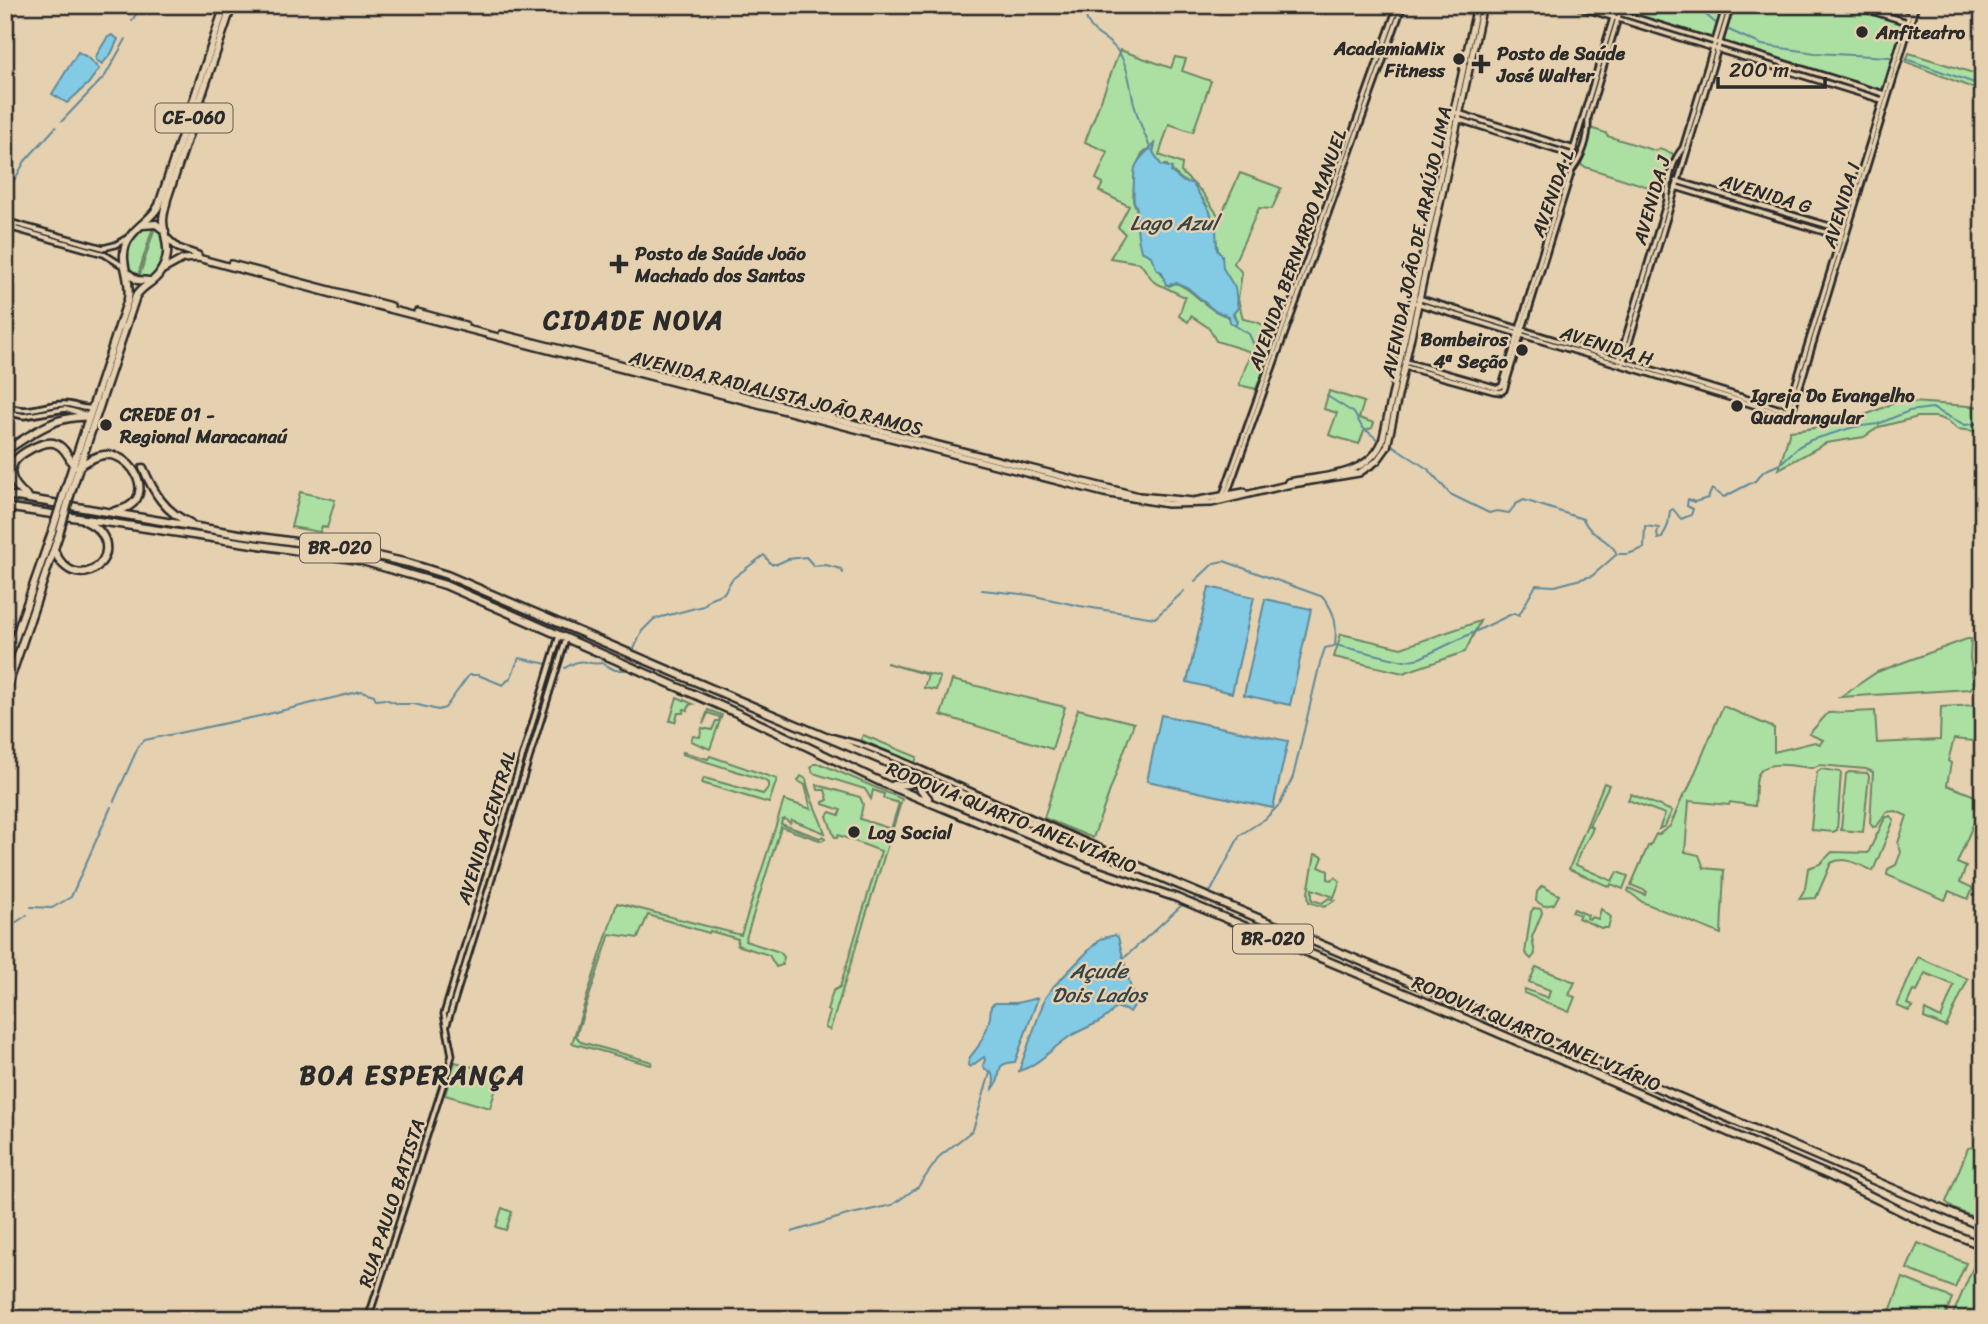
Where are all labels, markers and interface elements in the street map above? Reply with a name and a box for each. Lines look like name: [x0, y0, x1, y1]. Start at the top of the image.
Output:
place label: Anfiteatro: [1875, 16, 1966, 49]
marker: Anfiteatro: [1854, 24, 1870, 40]
place label: AcademiaMix Fitness: [1333, 32, 1446, 87]
place label: Posto de Saúde José Walter: [1496, 37, 1626, 92]
scale bar: [1718, 46, 1825, 90]
marker: AcademiaMix Fitness: [1451, 51, 1467, 67]
text: 200 m: [1729, 51, 1789, 89]
marker: Posto de Saúde José Walter: [1471, 54, 1491, 74]
street label: AVENIDA JOÃO DE ARAÚJO LIMA: [1371, 103, 1461, 382]
road number: CE-060: [156, 104, 232, 132]
street label: AVENIDA BERNARDO MANUEL: [1238, 124, 1357, 375]
street label: AVENIDA L: [1521, 145, 1584, 243]
street label: AVENIDA J: [1623, 151, 1680, 249]
street label: AVENIDA I: [1813, 158, 1870, 253]
street label: AVENIDA G: [1715, 164, 1816, 223]
water label: Lago Azul: [1130, 204, 1223, 242]
place label: Posto de Saúde João Machado dos Santos: [634, 237, 806, 292]
marker: Posto de Saúde João Machado dos Santos: [609, 254, 629, 274]
district label: CIDADE NOVA: [542, 297, 725, 343]
street label: AVENIDA H: [1555, 315, 1658, 375]
place label: Bombeiros 4ª Seção: [1420, 323, 1509, 378]
street label: AVENIDA RADIALISTA JOÃO RAMOS: [625, 340, 926, 445]
marker: Bombeiros 4ª Seção: [1514, 342, 1530, 358]
place label: Igreja Do Evangelho Quadrangular: [1750, 379, 1915, 434]
place label: CREDE 01 - Regional Maracanaú: [119, 398, 288, 453]
marker: Igreja Do Evangelho Quadrangular: [1729, 398, 1745, 414]
marker: CREDE 01 - Regional Maracanaú: [98, 417, 114, 433]
road number: BR-020: [300, 534, 380, 562]
street label: AVENIDA CENTRAL: [447, 746, 526, 909]
street label: RODOVIA QUARTO ANEL VIÁRIO: [881, 752, 1142, 883]
place label: Log Social: [868, 816, 953, 849]
marker: Log Social: [846, 824, 862, 840]
road number: BR-020: [1233, 924, 1313, 954]
water label: Açude Dois Lados: [1052, 952, 1149, 1014]
street label: RODOVIA QUARTO ANEL VIÁRIO: [1407, 966, 1667, 1101]
district label: BOA ESPERANÇA: [300, 1052, 526, 1098]
street label: RUA PAULO BATISTA: [349, 1115, 434, 1292]

